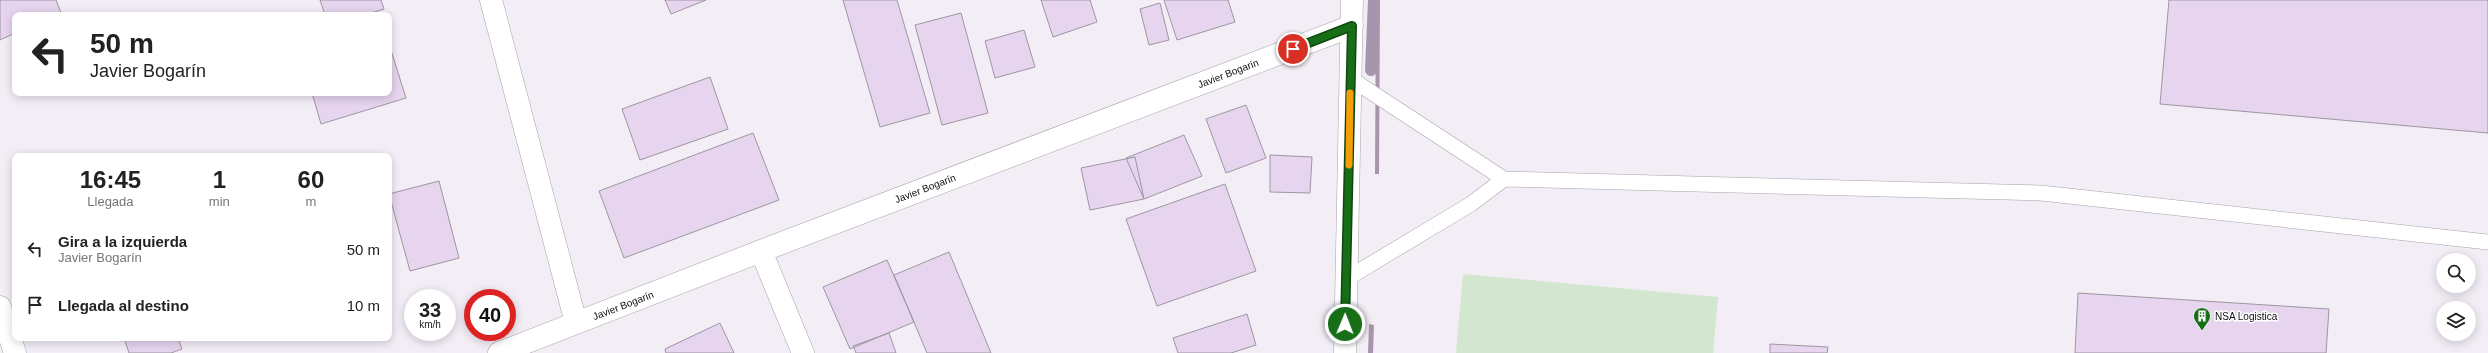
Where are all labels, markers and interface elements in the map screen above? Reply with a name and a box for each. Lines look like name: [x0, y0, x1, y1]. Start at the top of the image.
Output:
icon: left: [24, 28, 76, 80]
text: 50 m: [90, 28, 154, 59]
pin: [1276, 32, 1310, 66]
icon: arrive: [1282, 38, 1304, 60]
street label: Javier Bogarín: [1196, 57, 1260, 90]
text: Javier Bogarín: [90, 61, 206, 81]
text: 16:45: [80, 166, 141, 193]
text: 1: [213, 166, 226, 193]
text: 60: [298, 166, 324, 193]
street label: Javier Bogarín: [893, 172, 957, 205]
text: Llegada: [87, 194, 134, 209]
text: min: [209, 194, 230, 209]
text: m: [305, 194, 316, 209]
text: Gira a la izquierda: [58, 233, 187, 250]
icon: left: [24, 238, 46, 260]
text: 50 m: [347, 241, 380, 258]
text: Javier Bogarín: [58, 250, 142, 265]
map controls: [2436, 253, 2476, 341]
button: search: [2436, 253, 2476, 293]
speed limit sign: 40: [464, 289, 516, 341]
street label: Javier Bogarín: [591, 289, 655, 322]
icon: arrive: [24, 294, 46, 316]
text: Llegada al destino: [58, 297, 189, 314]
text: 10 m: [347, 297, 380, 314]
text: 33: [419, 299, 441, 321]
button: layers: [2436, 301, 2476, 341]
position arrow: [1324, 303, 1366, 345]
building icon: NSA Logistica: [2192, 306, 2212, 331]
place label: NSA Logistica: [2215, 311, 2278, 322]
text: km/h: [419, 319, 441, 330]

